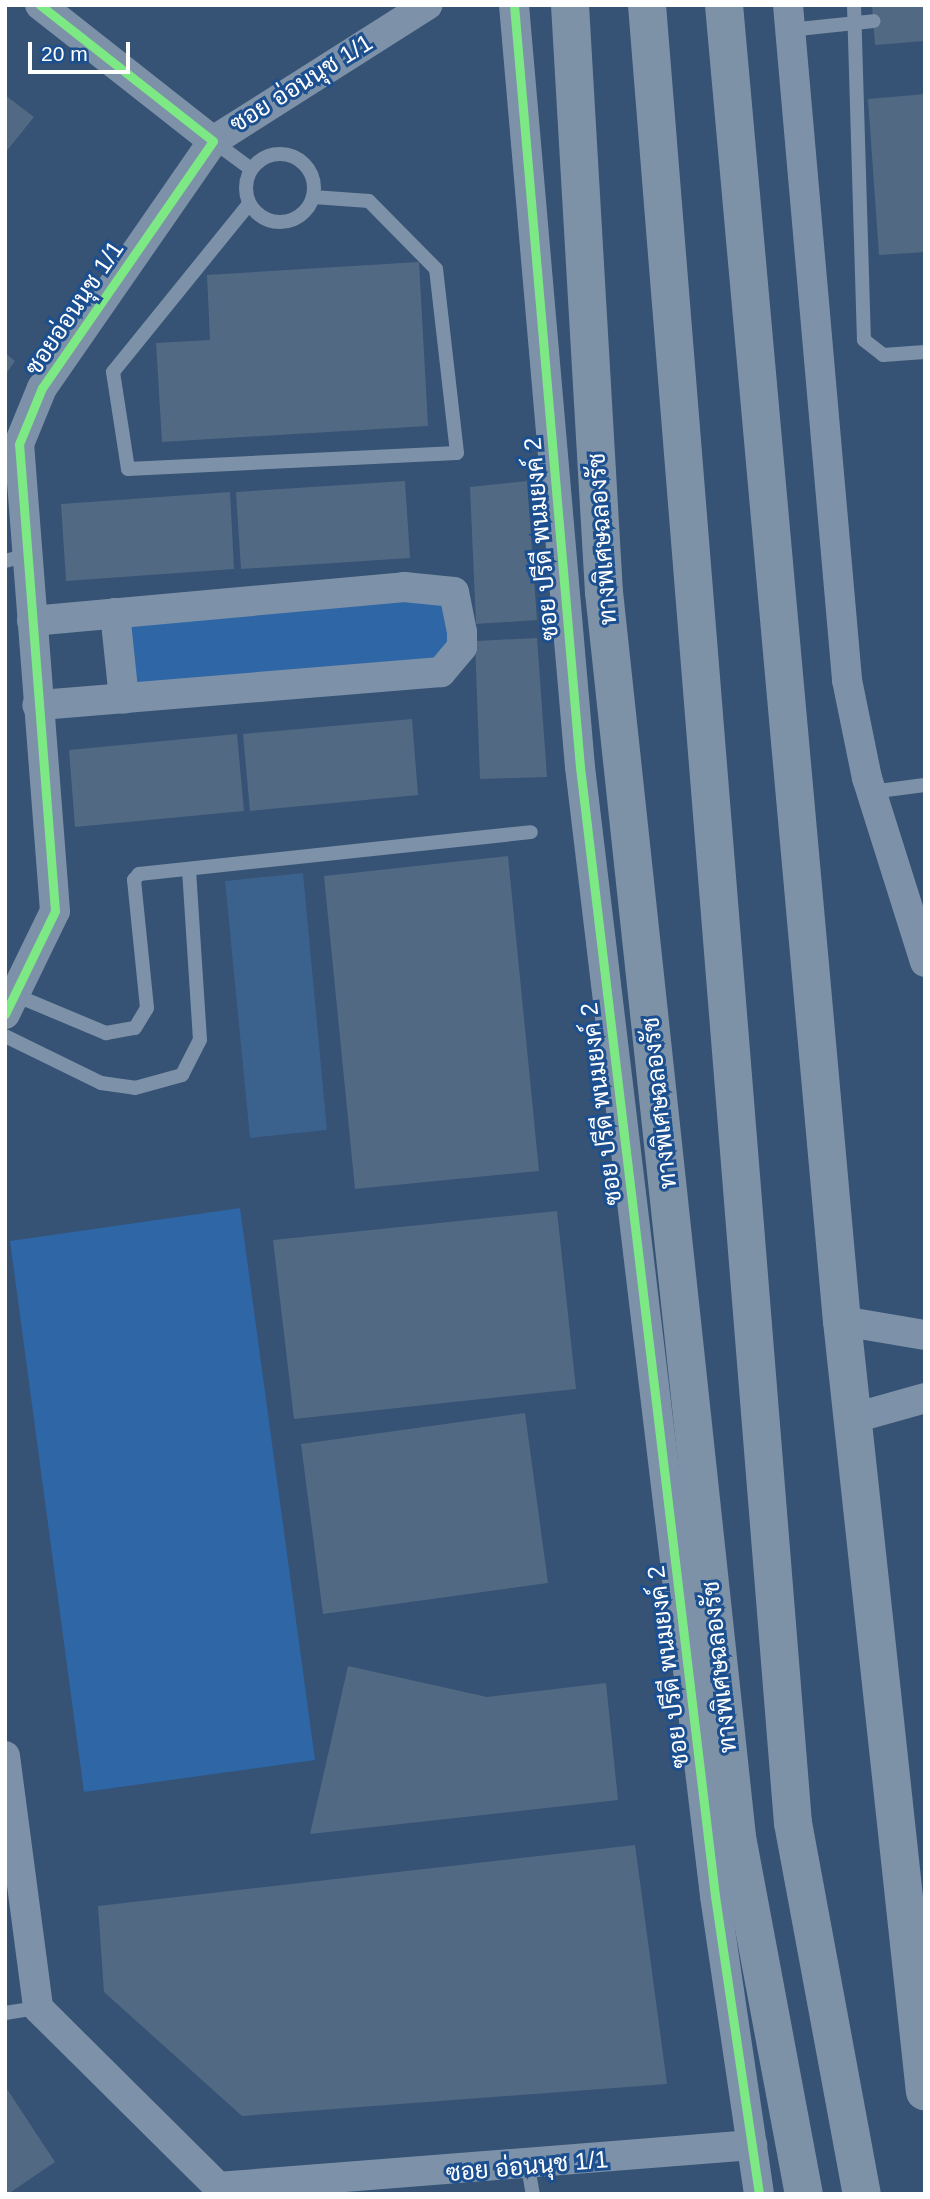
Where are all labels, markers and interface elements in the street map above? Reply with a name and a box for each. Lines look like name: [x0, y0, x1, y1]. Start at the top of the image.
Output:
scale bar: [32, 28, 133, 72]
street label: ซอย อ่อนนุช 1/1: [224, 28, 378, 138]
text: 20 m: [41, 42, 88, 65]
street label: ซอยอ่อนนุช 1/1: [18, 235, 130, 381]
street label: ซอย ปรีดี พนมยงค์ 2: [518, 436, 564, 642]
street label: ทางพิเศษฉลองรัช: [582, 452, 622, 626]
street label: ซอย ปรีดี พนมยงค์ 2: [574, 1001, 628, 1207]
street label: ทางพิเศษฉลองรัช: [636, 1016, 682, 1190]
street label: ซอย ปรีดี พนมยงค์ 2: [641, 1564, 695, 1770]
street label: ทางพิเศษฉลองรัช: [696, 1580, 742, 1754]
street label: ซอย อ่อนนุช 1/1: [445, 2145, 609, 2187]

